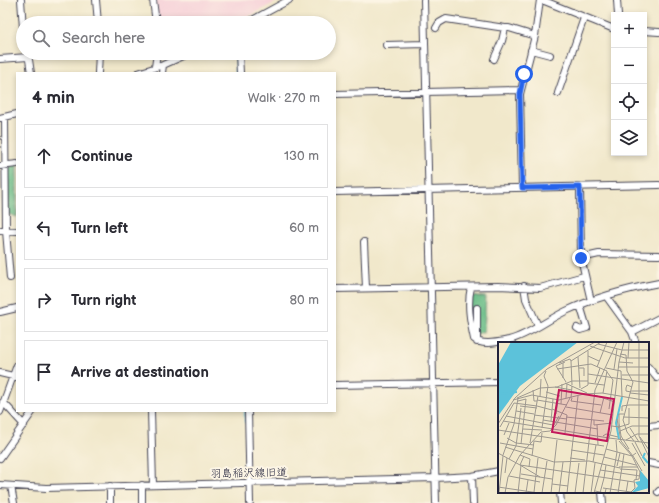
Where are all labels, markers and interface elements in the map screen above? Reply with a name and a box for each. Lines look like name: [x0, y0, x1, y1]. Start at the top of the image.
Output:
map controls: [611, 12, 647, 156]
button: +: [611, 12, 647, 48]
search box: [16, 16, 336, 60]
icon: search: [30, 27, 52, 49]
text: Search here: [62, 29, 145, 48]
button: −: [611, 48, 647, 84]
route start: [515, 65, 533, 83]
button: locate: [611, 84, 647, 120]
text: 4 min: [32, 88, 75, 108]
text: Walk · 270 m: [248, 90, 320, 106]
button: layers: [611, 120, 647, 156]
icon: ahead: [33, 145, 55, 167]
text: Continue: [71, 147, 133, 166]
text: 130 m: [284, 148, 319, 164]
icon: left: [33, 217, 55, 239]
text: Turn left: [71, 219, 128, 238]
text: 60 m: [289, 220, 319, 236]
route end: [572, 249, 590, 267]
icon: right: [33, 289, 55, 311]
text: Turn right: [71, 291, 136, 310]
text: 80 m: [290, 292, 319, 308]
inset map: [498, 342, 649, 493]
icon: arrive: [33, 361, 55, 383]
text: Arrive at destination: [71, 363, 209, 382]
street label: 羽島稲沢線旧道: [210, 466, 288, 480]

